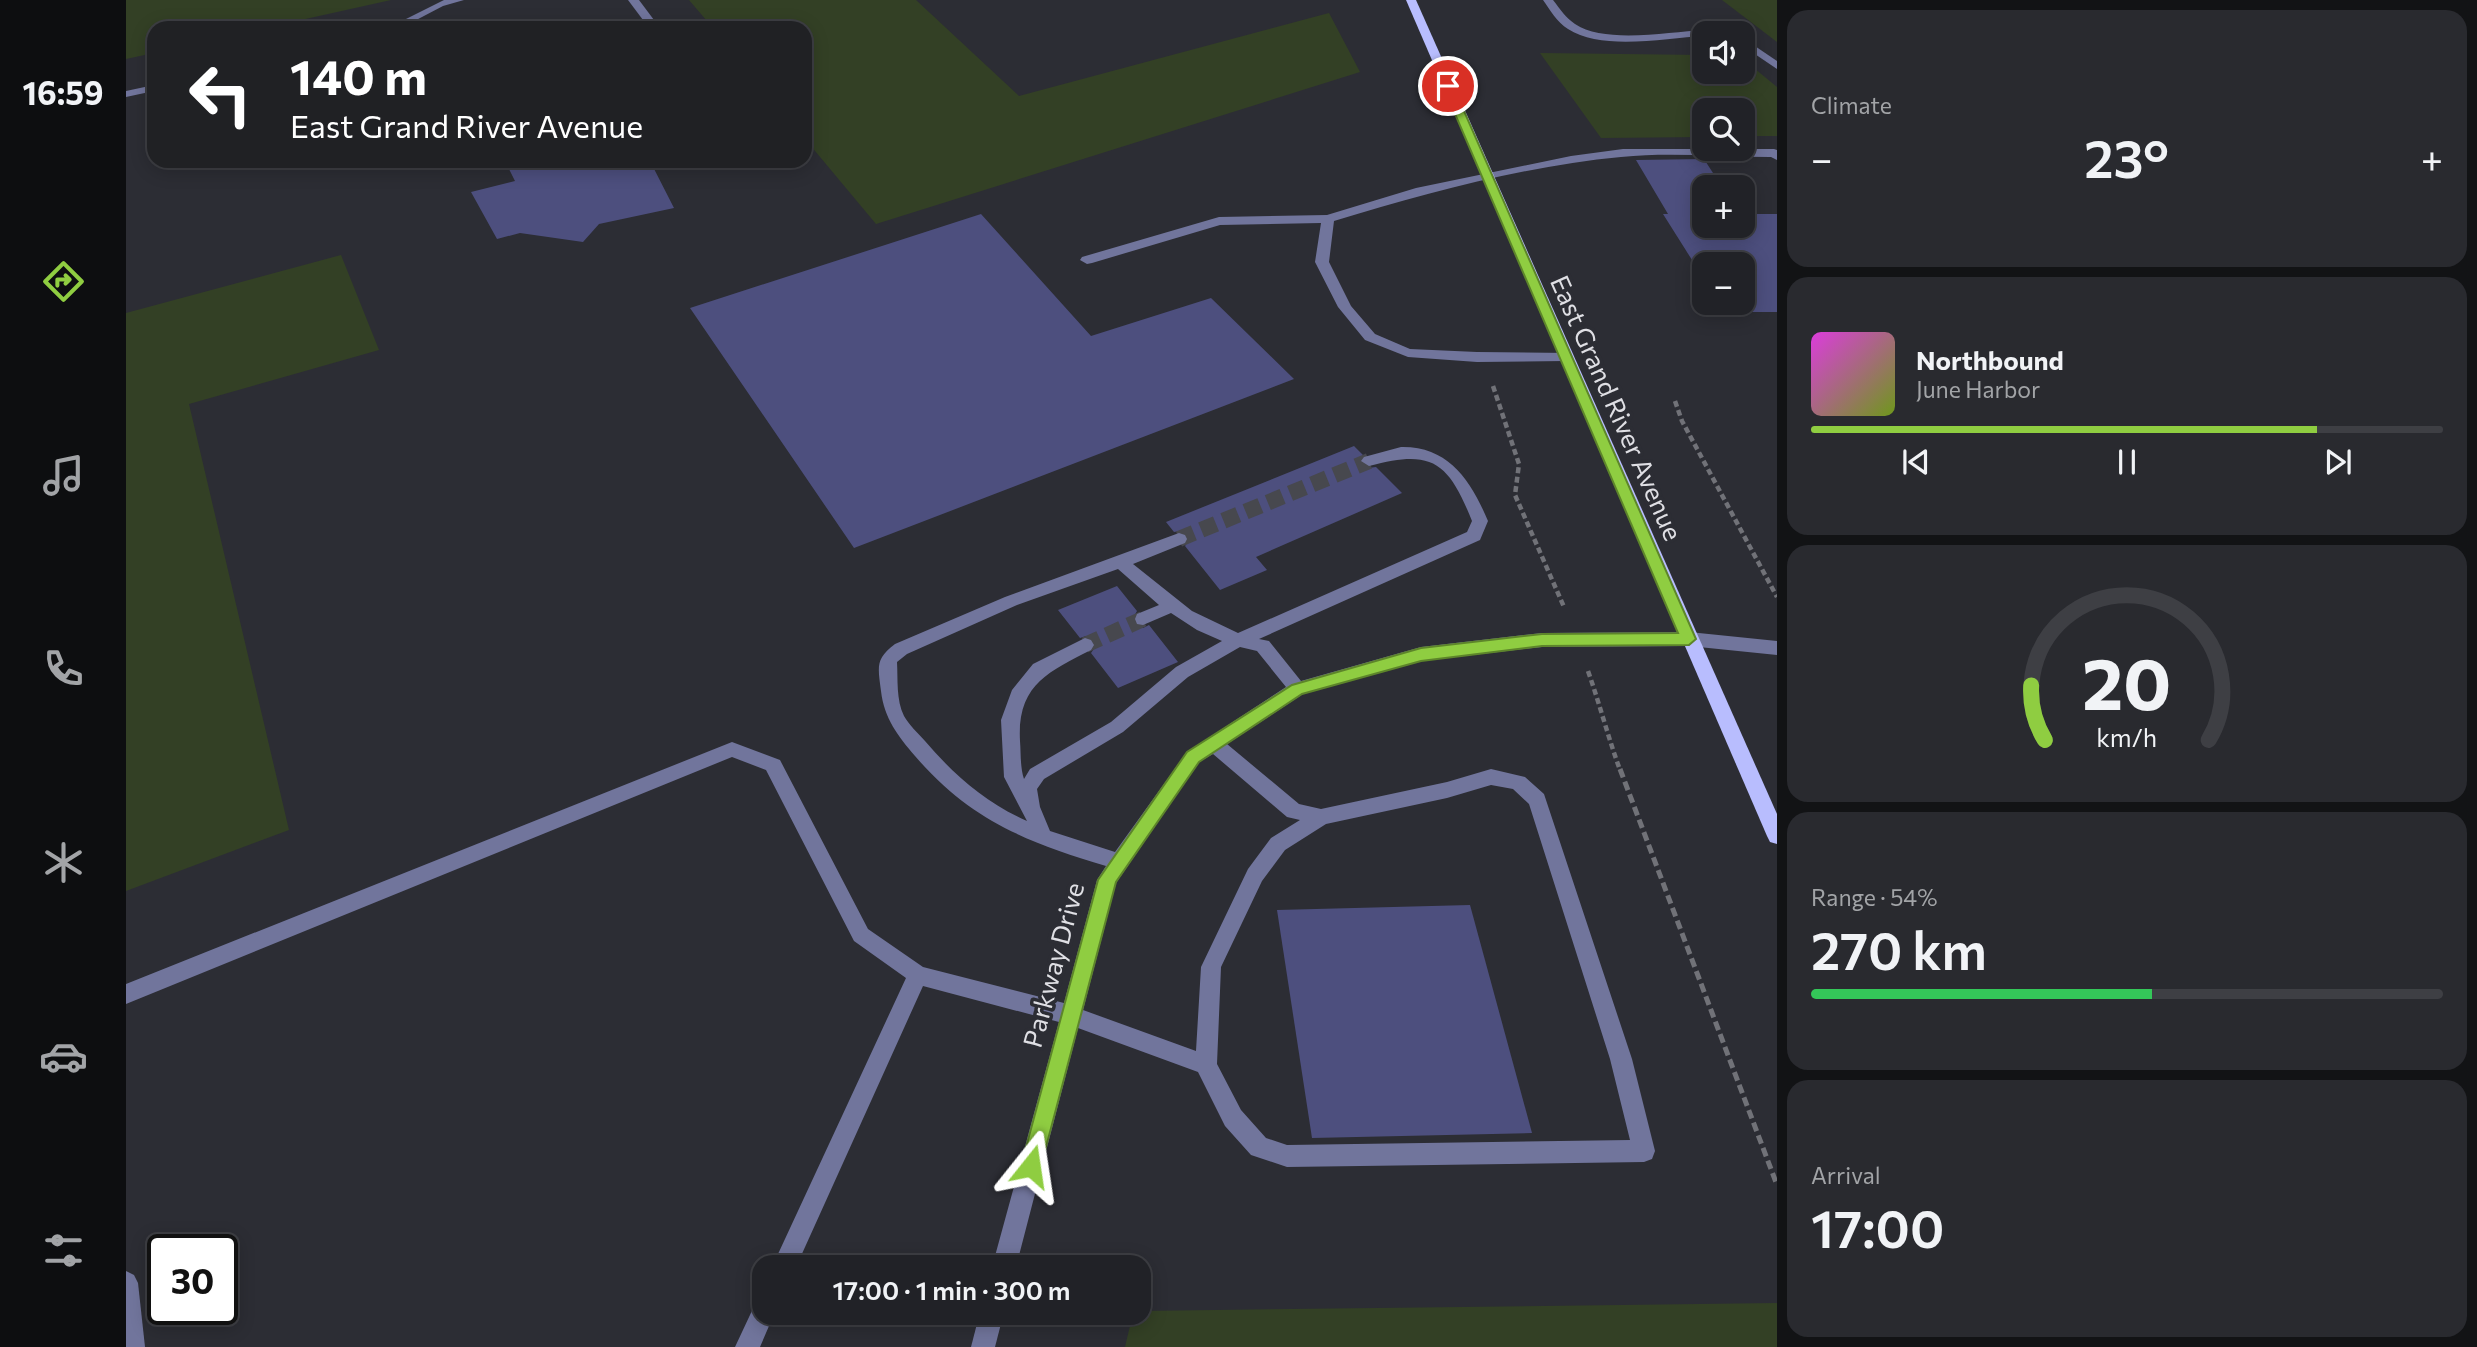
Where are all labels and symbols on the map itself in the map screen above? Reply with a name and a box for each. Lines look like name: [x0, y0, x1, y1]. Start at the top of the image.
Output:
pin: [1418, 56, 1478, 116]
street label: East Grand River Avenue: [1545, 270, 1690, 545]
street label: Parkway Drive: [1016, 879, 1089, 1050]
position arrow: [994, 1129, 1068, 1203]
speed limit sign: 30: [147, 1234, 238, 1325]

